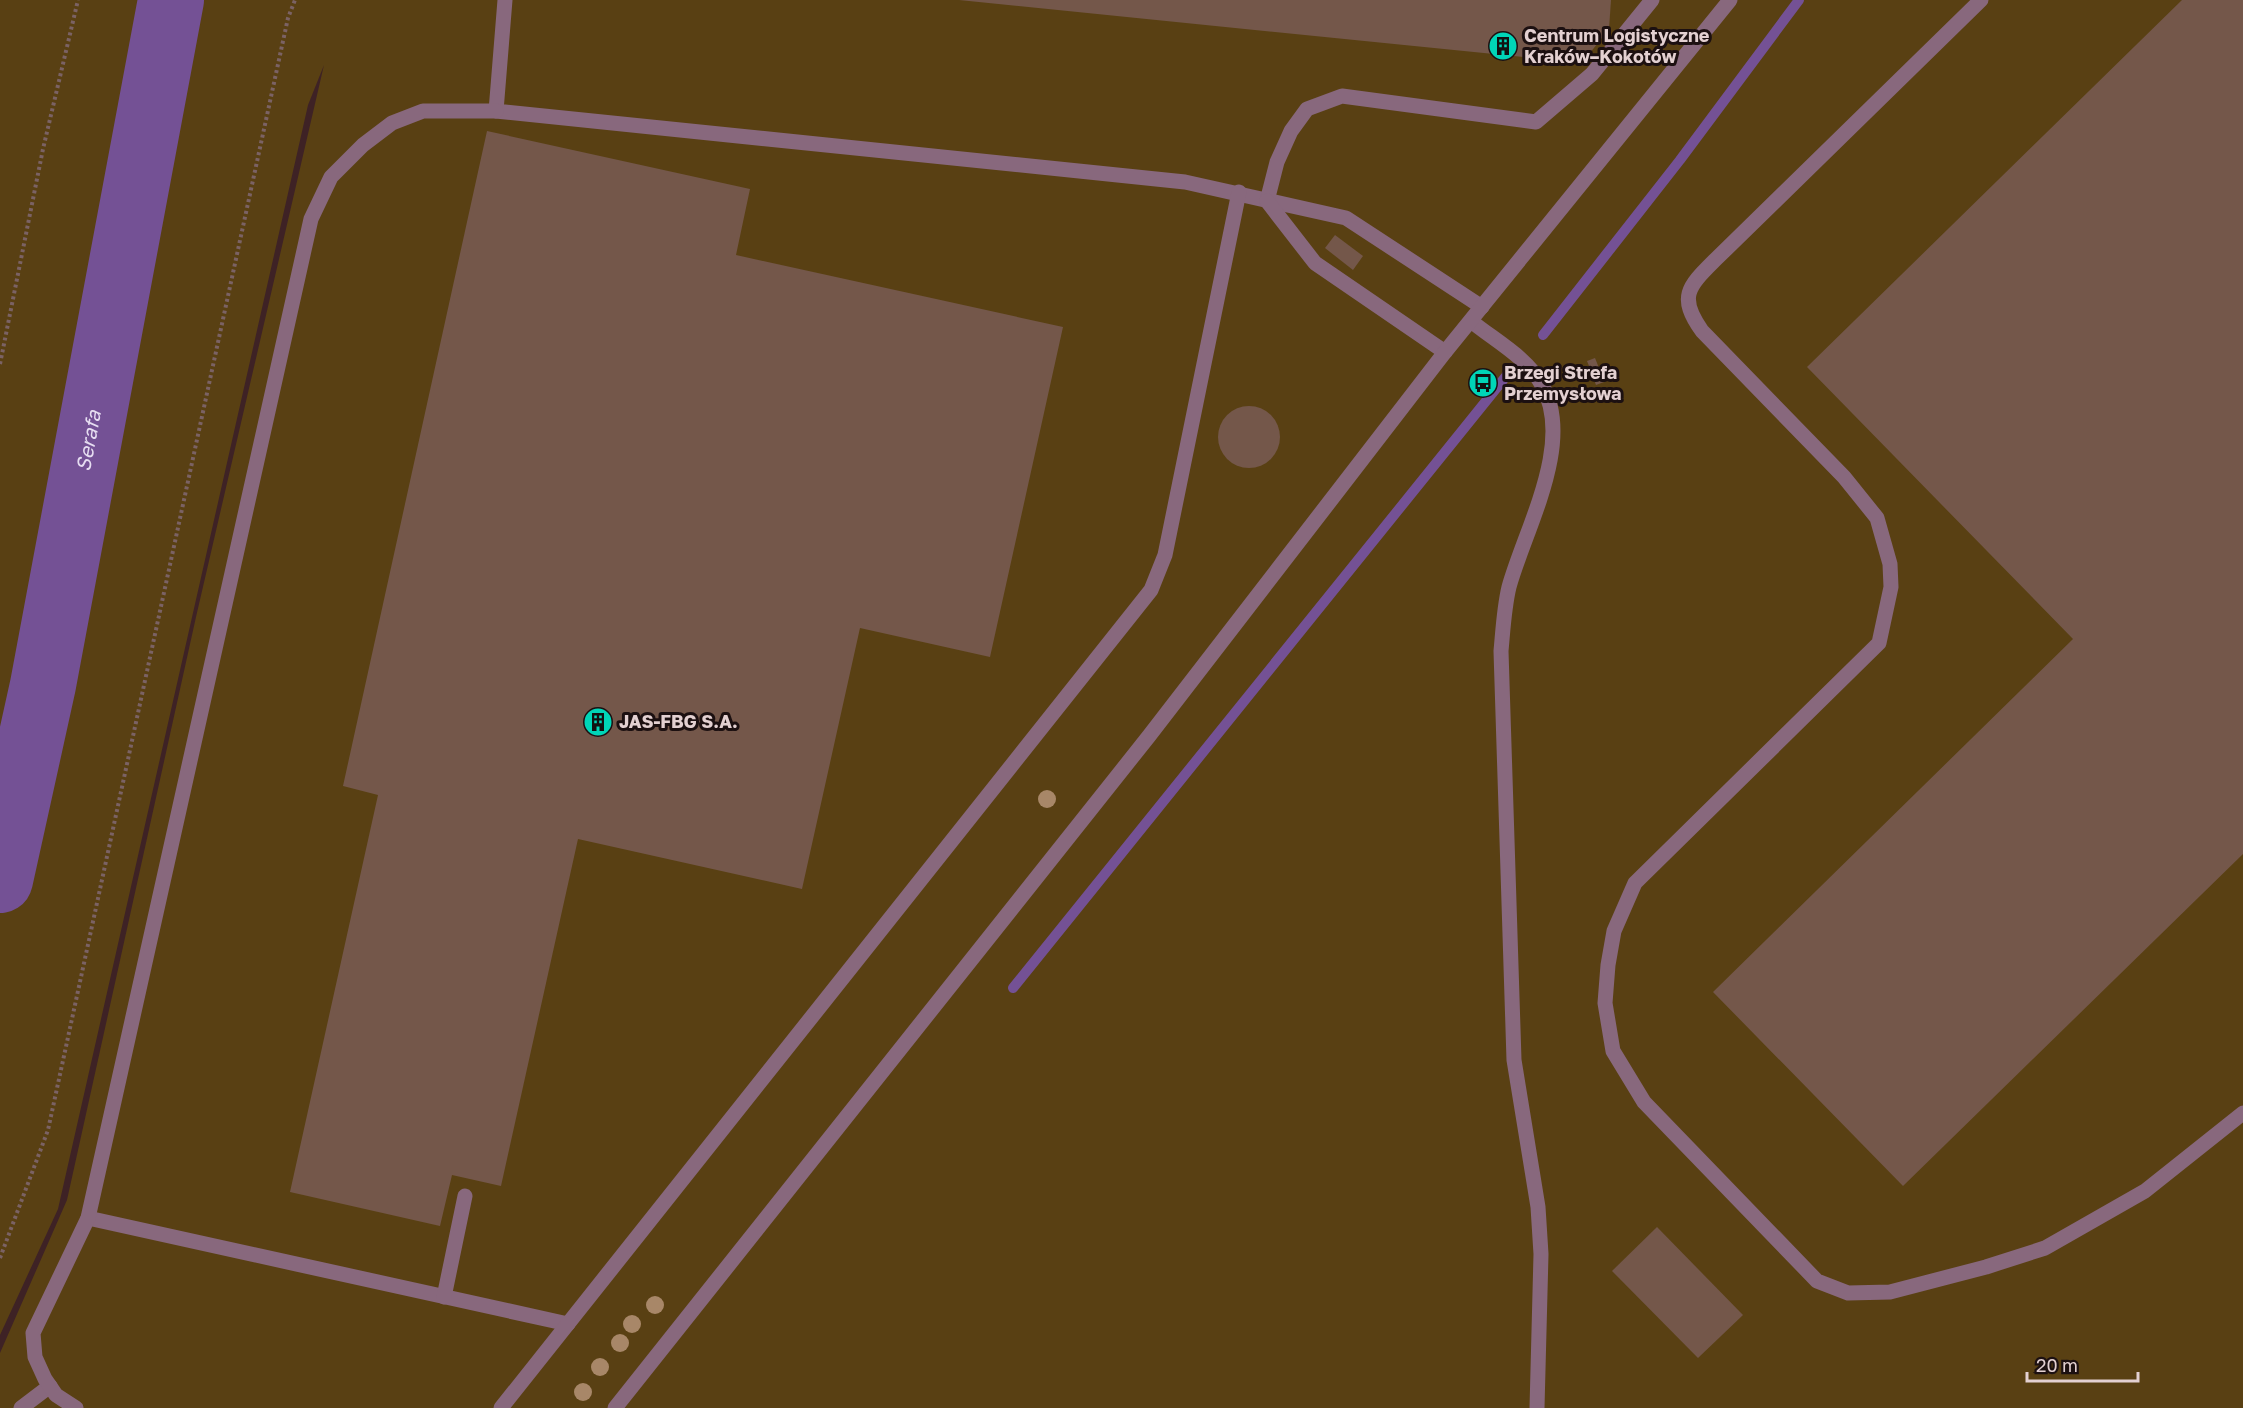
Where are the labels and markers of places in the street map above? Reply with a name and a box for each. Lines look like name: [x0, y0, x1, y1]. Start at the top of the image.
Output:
place label: Centrum Logistyczne Kraków–Kokotów: [1524, 24, 1710, 67]
building icon: Centrum Logistyczne Kraków–Kokotów: [1487, 30, 1519, 62]
place label: Brzegi Strefa Przemysłowa: [1504, 361, 1622, 404]
bus stop icon: Brzegi Strefa Przemysłowa: [1467, 367, 1499, 399]
building icon: JAS-FBG S.A.: [582, 706, 614, 738]
place label: JAS-FBG S.A.: [619, 710, 738, 732]

